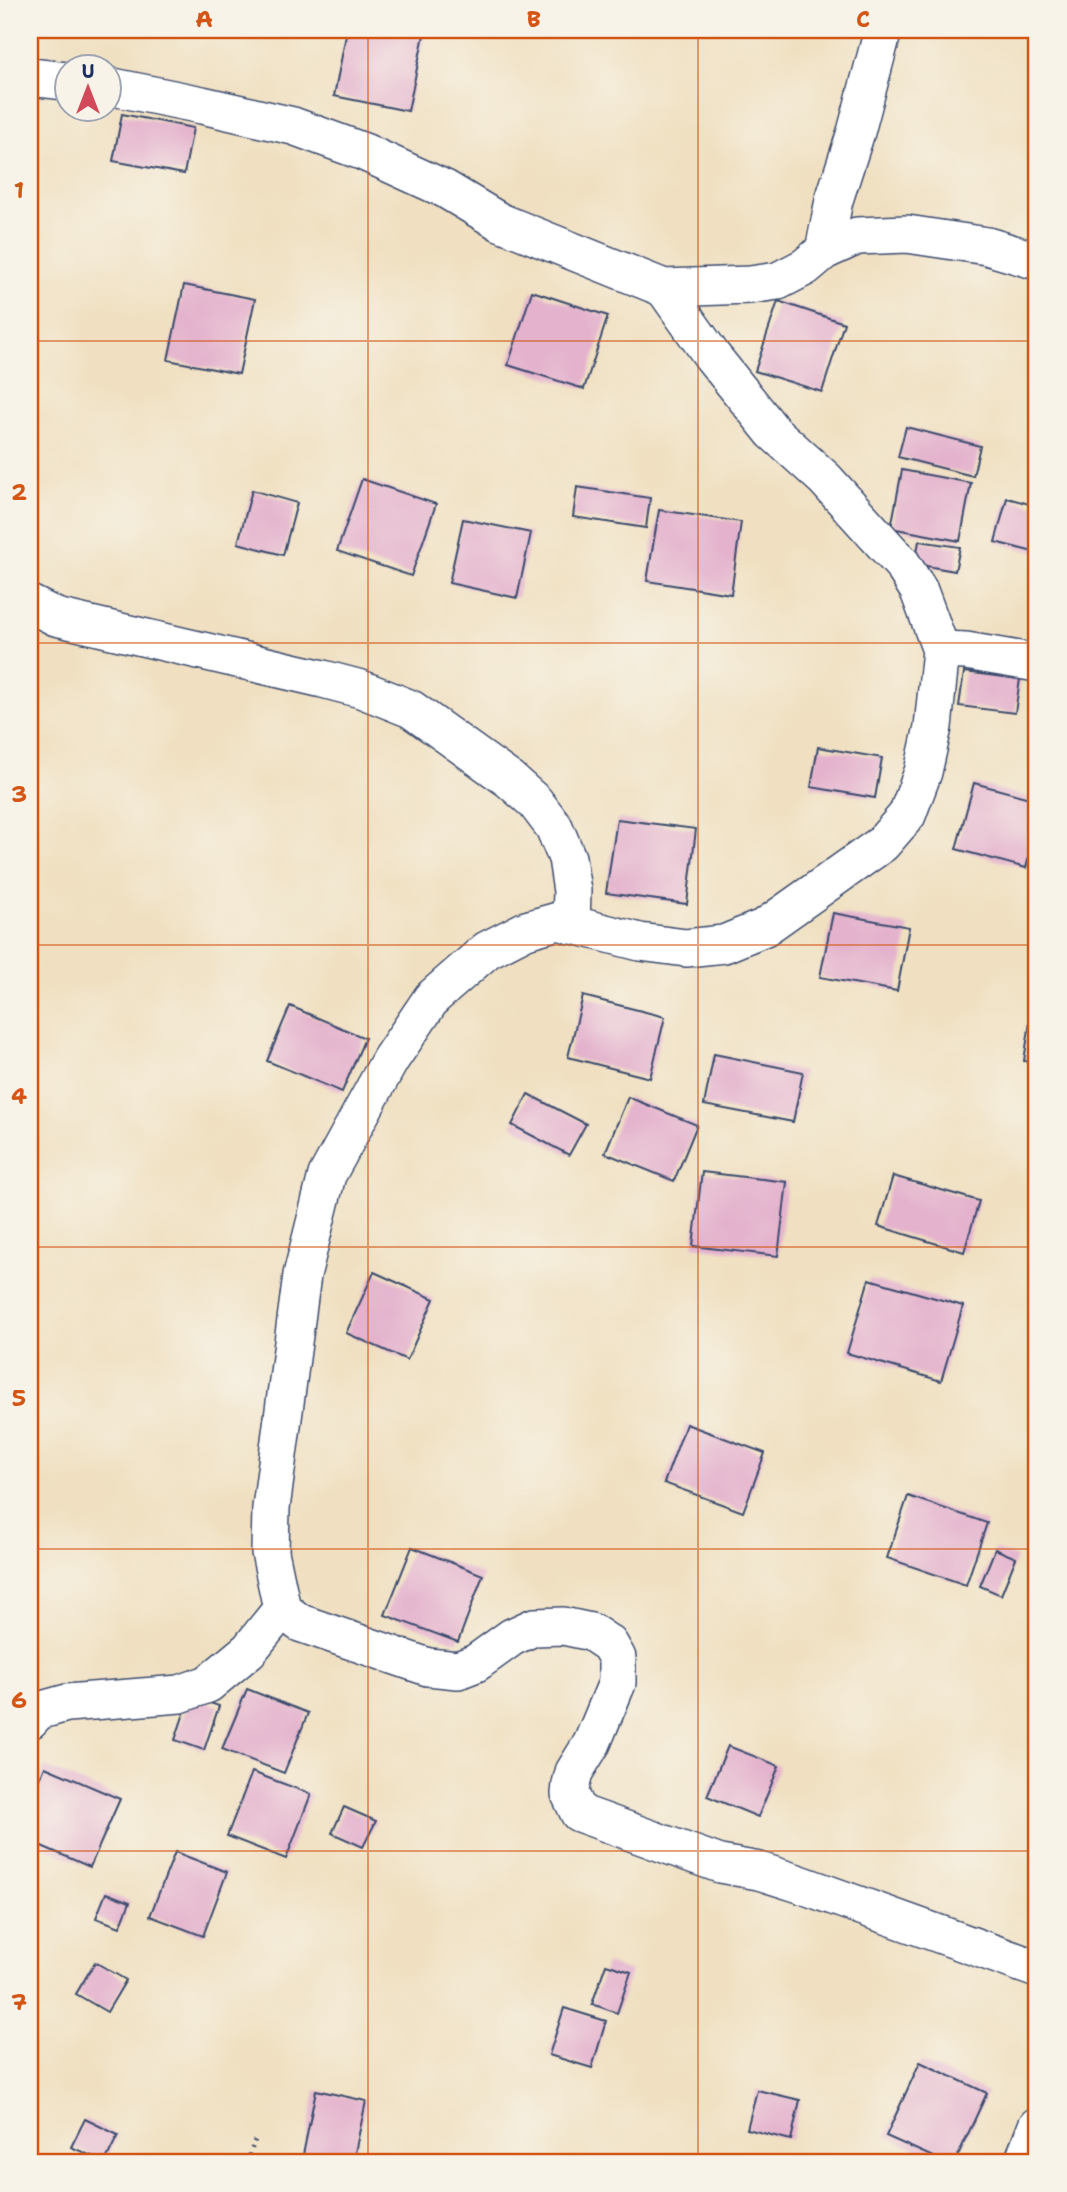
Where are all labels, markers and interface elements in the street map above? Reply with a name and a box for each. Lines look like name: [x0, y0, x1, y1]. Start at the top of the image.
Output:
text: A: [195, 4, 213, 34]
text: B: [527, 4, 541, 34]
text: C: [856, 4, 870, 34]
north arrow: [52, 52, 122, 122]
text: U: [82, 59, 95, 84]
text: 1: [14, 175, 24, 205]
text: 2: [11, 477, 27, 507]
text: 3: [11, 779, 27, 809]
text: 4: [11, 1081, 27, 1111]
text: 5: [12, 1383, 26, 1413]
text: 6: [11, 1685, 27, 1715]
text: 7: [11, 1987, 27, 2017]

